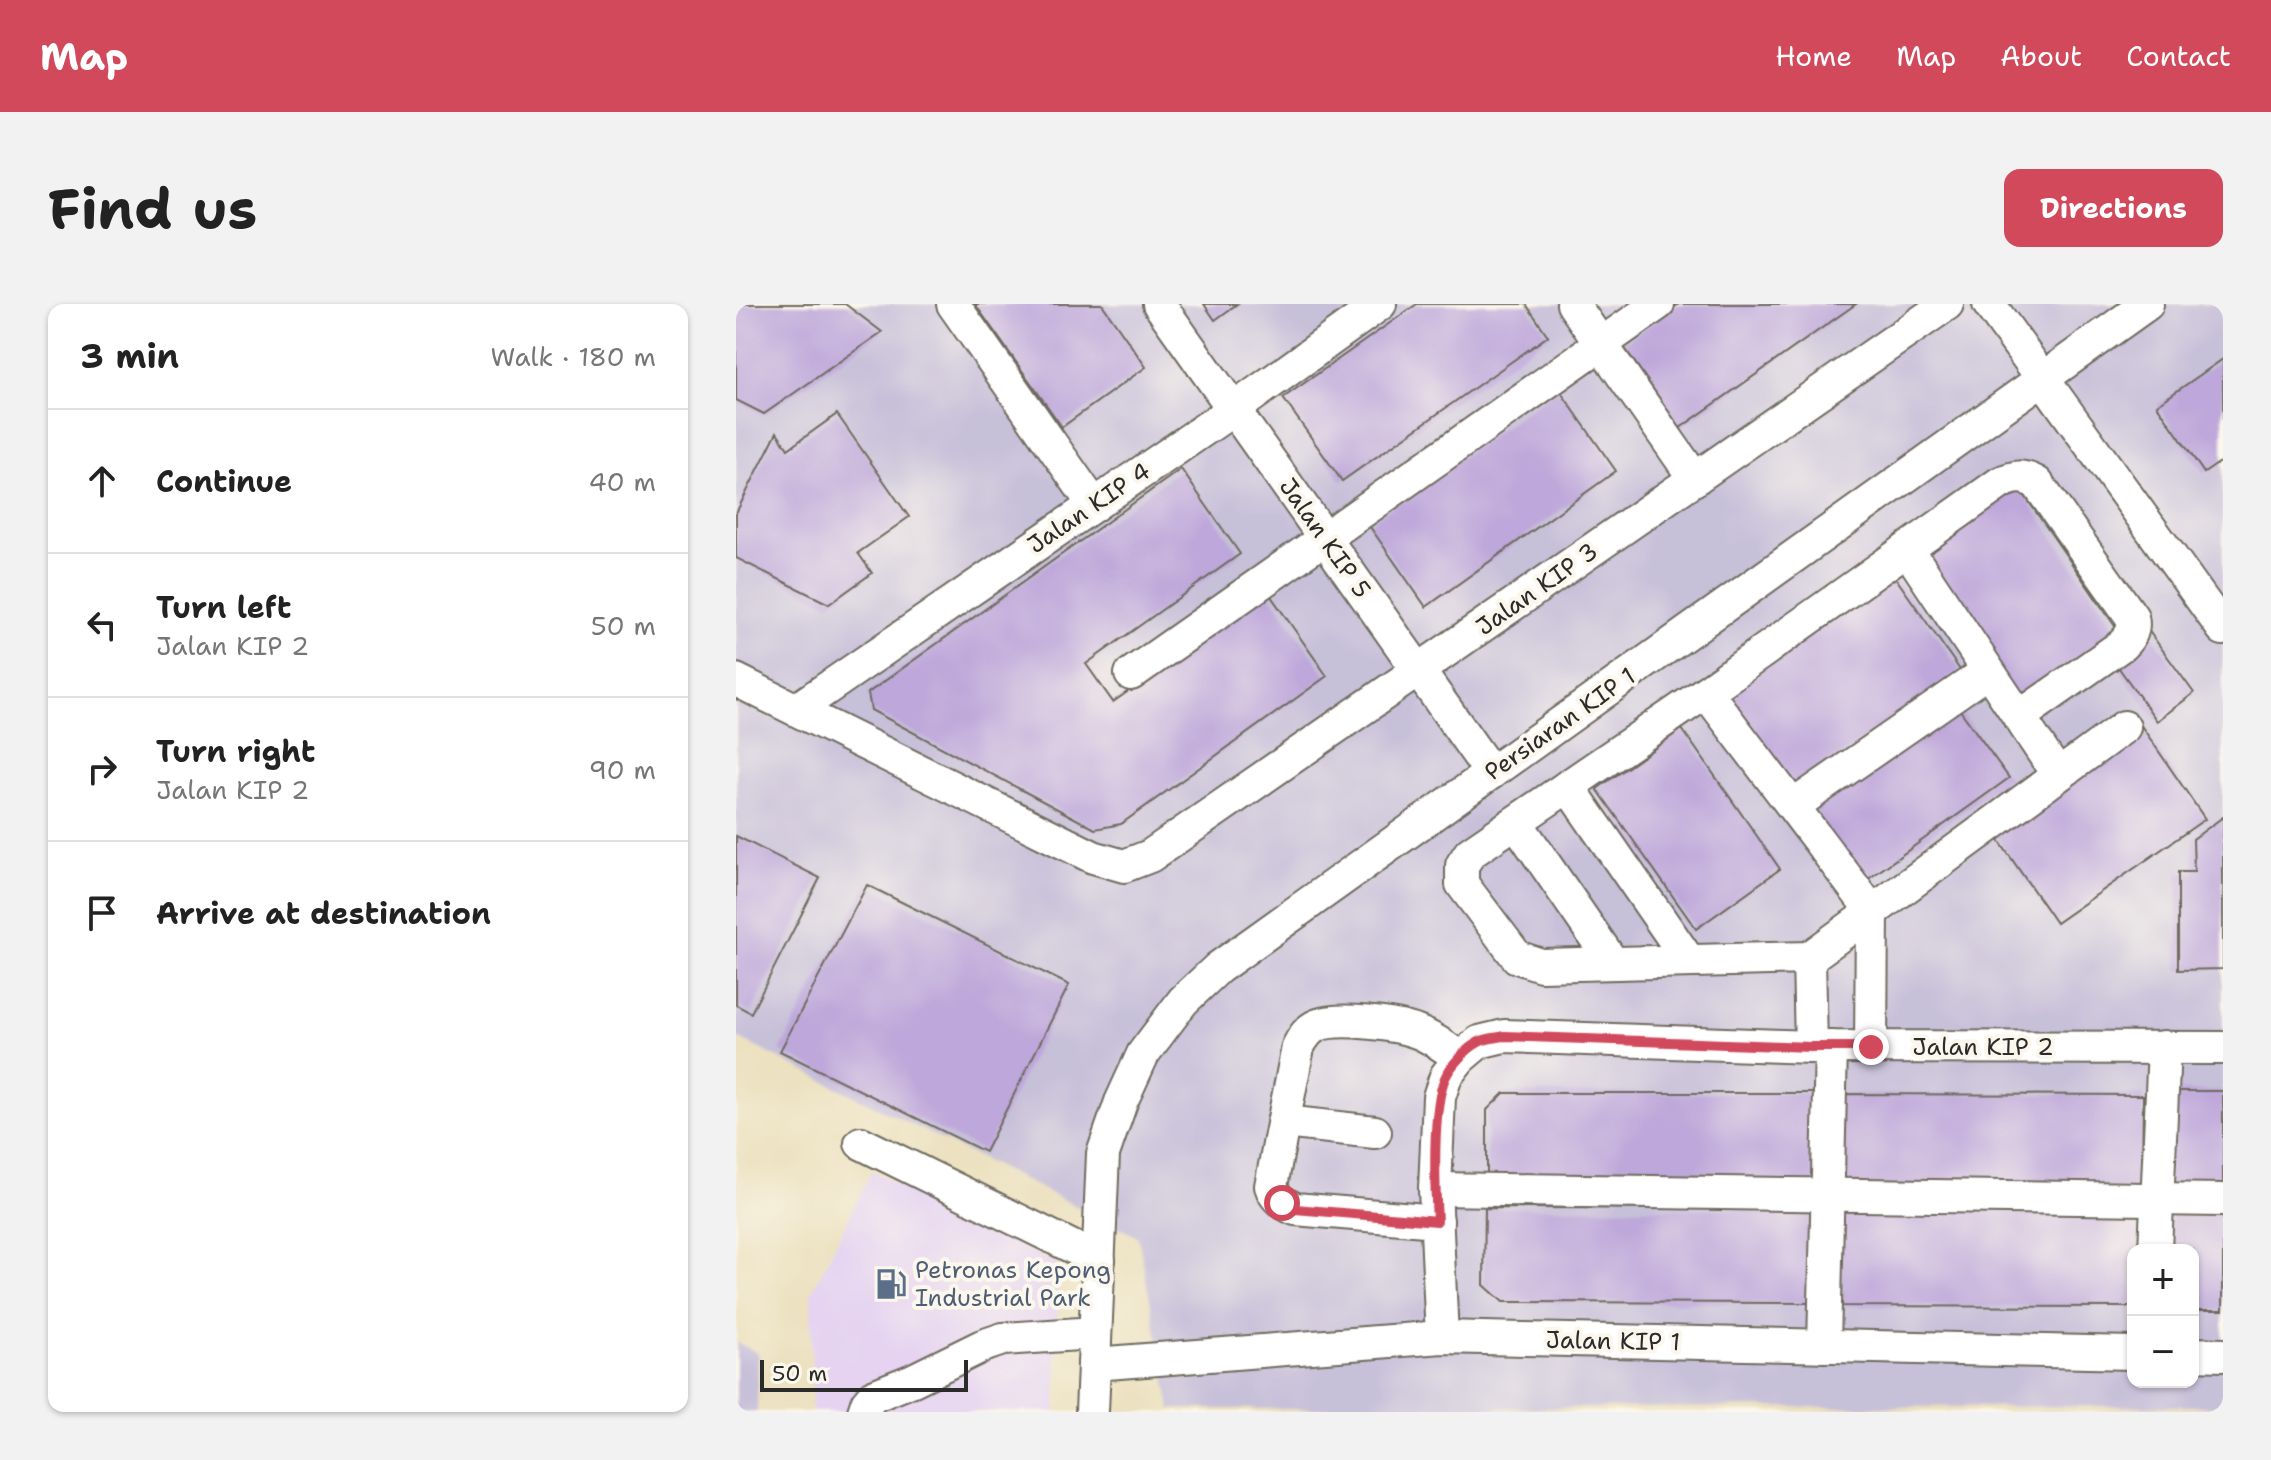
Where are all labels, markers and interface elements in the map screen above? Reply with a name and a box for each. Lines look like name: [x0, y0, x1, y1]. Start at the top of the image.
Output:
text: Map: [40, 31, 128, 82]
text: Home: [1775, 37, 1852, 75]
text: Map: [1896, 37, 1956, 75]
text: About: [2000, 37, 2082, 75]
text: Contact: [2126, 37, 2231, 75]
button: Directions: [2004, 169, 2223, 247]
text: Find us: [48, 171, 257, 246]
text: 3 min: [80, 333, 179, 379]
text: Walk · 180 m: [491, 339, 656, 374]
street label: Jalan KIP 4: [1021, 455, 1157, 561]
icon: ahead: [80, 459, 124, 503]
text: Continue: [156, 461, 292, 502]
text: 40 m: [589, 464, 656, 499]
street label: Jalan KIP 5: [1272, 472, 1378, 604]
street label: Jalan KIP 3: [1470, 535, 1604, 643]
text: Turn left: [156, 587, 291, 628]
icon: left: [80, 603, 124, 647]
text: 50 m: [591, 608, 656, 643]
text: Jalan KIP 2: [156, 628, 309, 663]
street label: Persiaran KIP 1: [1478, 660, 1642, 788]
text: Turn right: [156, 731, 315, 772]
icon: right: [80, 747, 124, 791]
text: 90 m: [589, 752, 656, 787]
text: Jalan KIP 2: [156, 772, 309, 807]
icon: arrive: [80, 891, 124, 935]
text: Arrive at destination: [156, 893, 491, 934]
route end: [1853, 1029, 1889, 1065]
street label: Jalan KIP 2: [1912, 1031, 2054, 1063]
route start: [1264, 1185, 1300, 1221]
map controls: [2127, 1244, 2199, 1388]
button: +: [2127, 1244, 2199, 1316]
place label: Petronas Kepong Industrial Park: [915, 1254, 1111, 1314]
fuel station icon: Petronas Kepong Industrial Park: [874, 1267, 908, 1301]
button: −: [2127, 1316, 2199, 1388]
street label: Jalan KIP 1: [1545, 1324, 1681, 1358]
scale bar: [760, 1356, 968, 1392]
text: 50 m: [772, 1359, 827, 1388]

